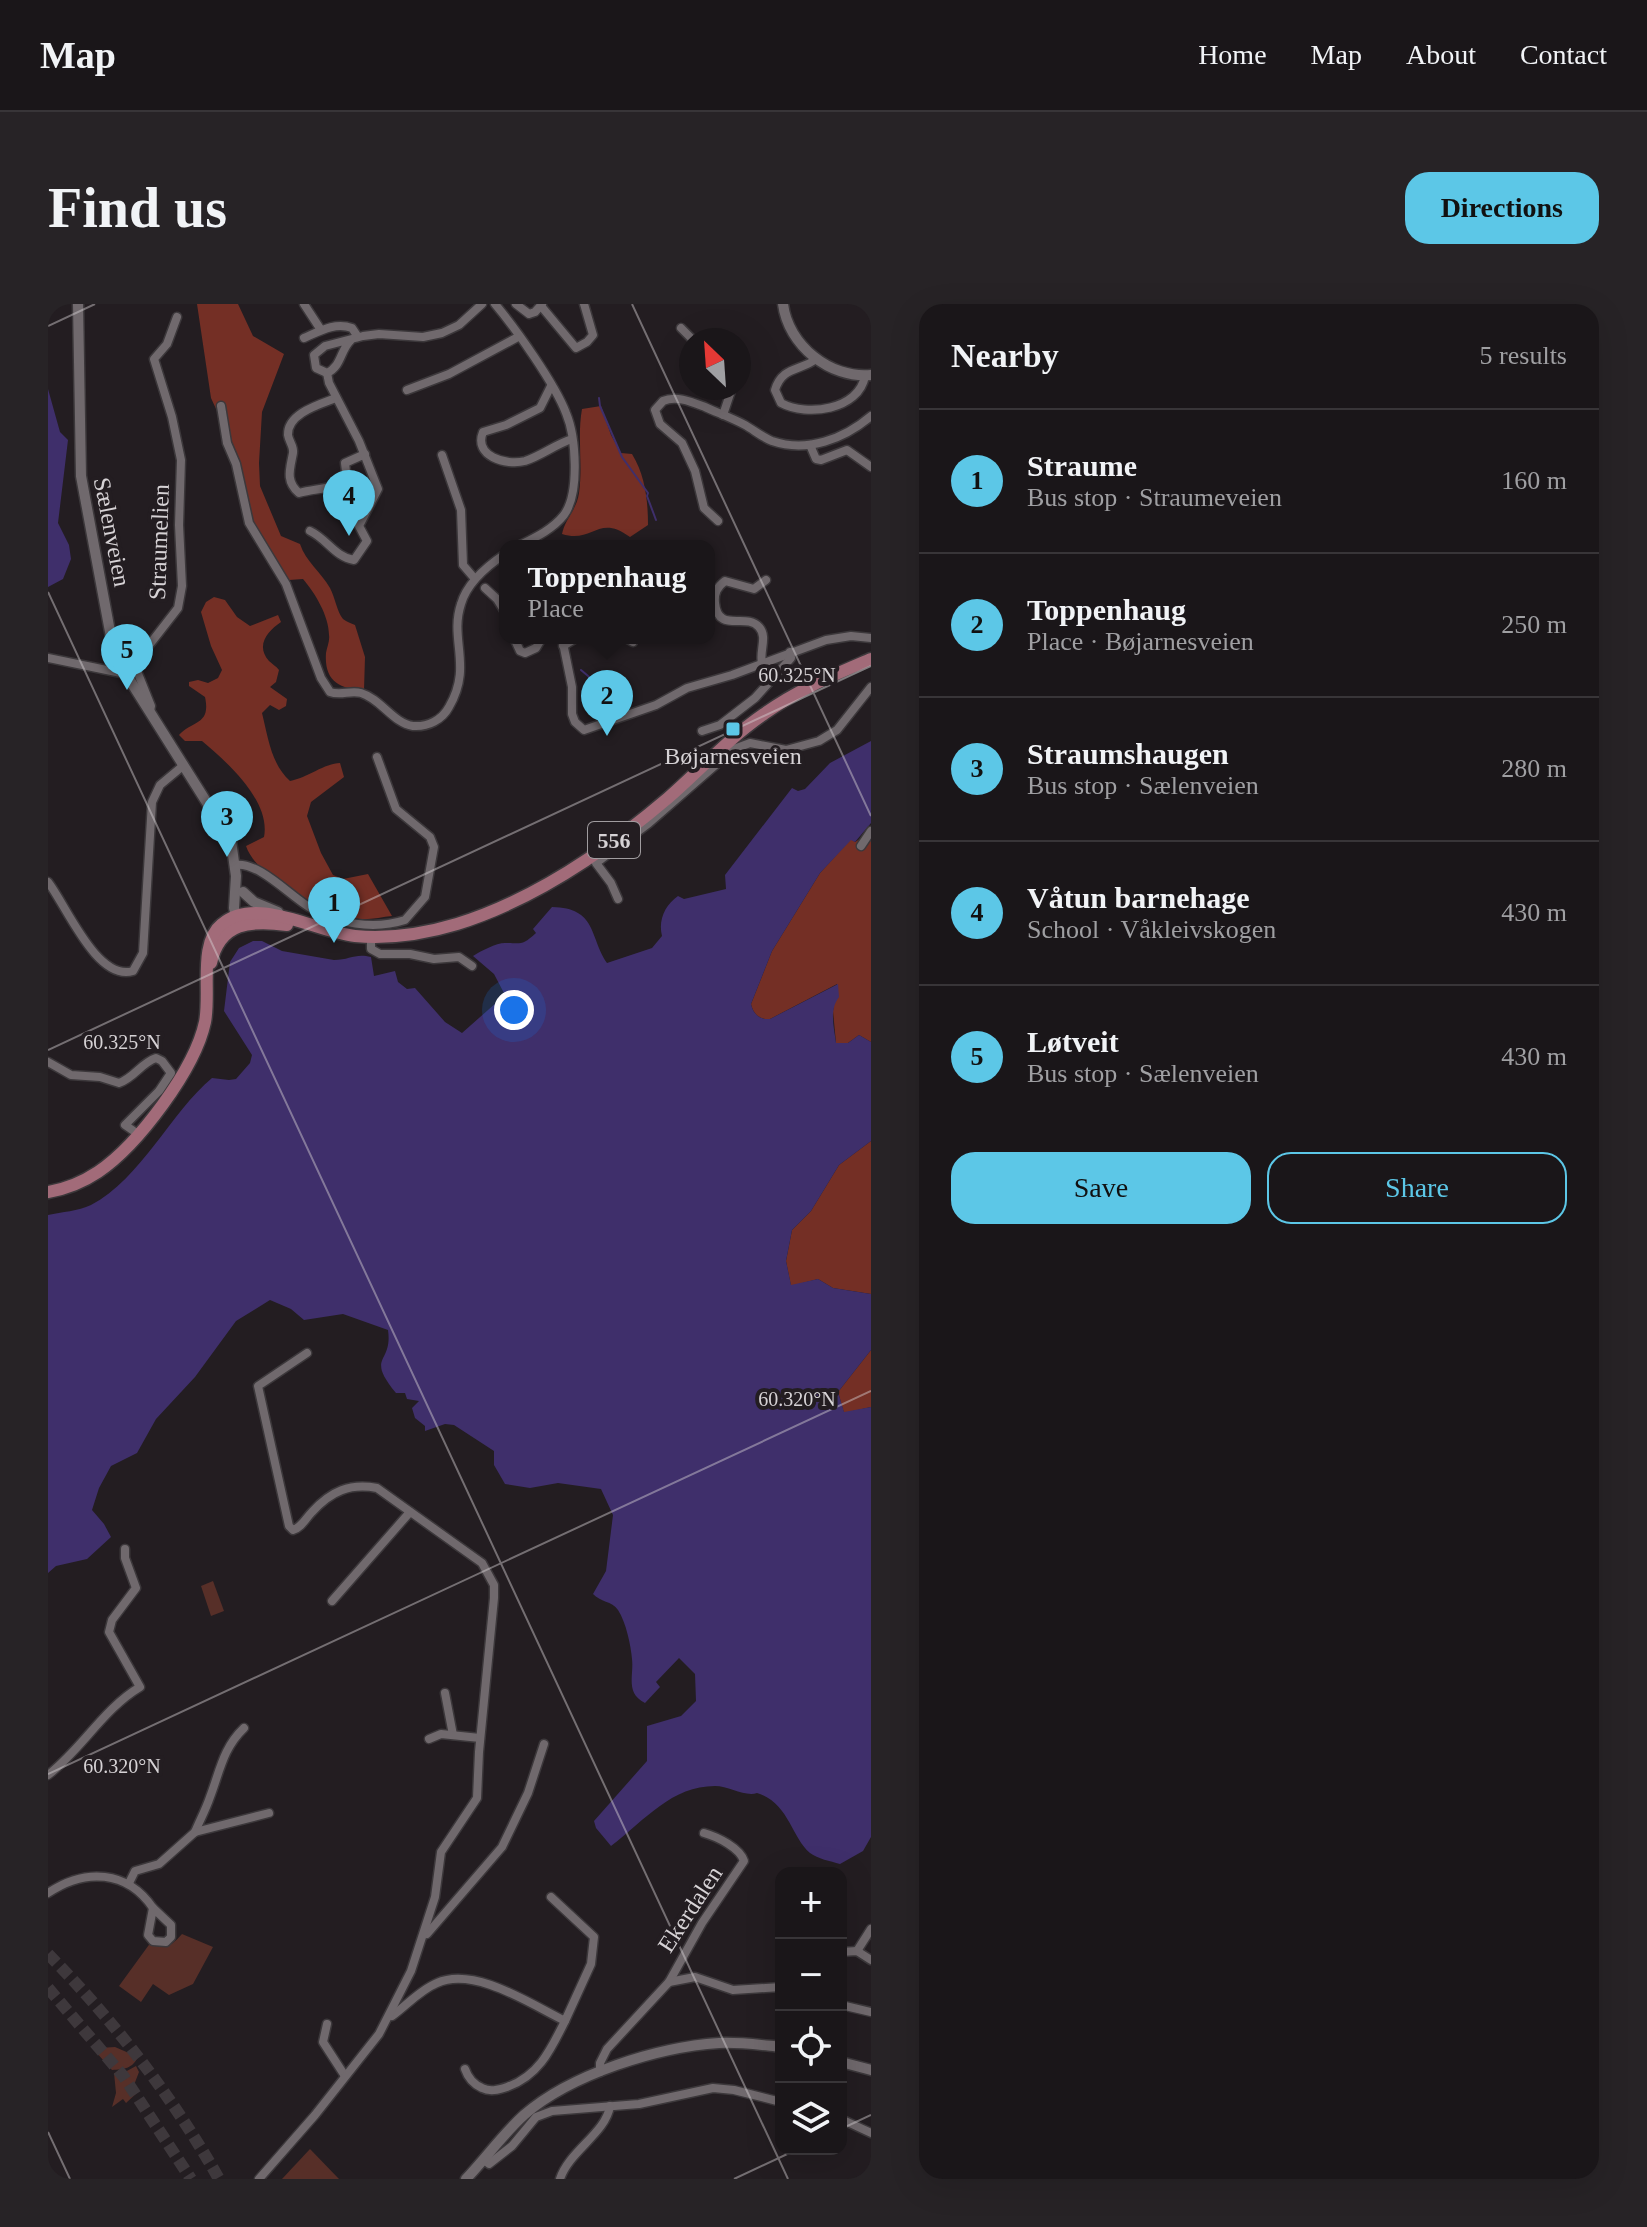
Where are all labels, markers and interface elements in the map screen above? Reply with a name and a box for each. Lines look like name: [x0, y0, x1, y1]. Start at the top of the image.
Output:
text: Map: [40, 34, 116, 76]
text: Home: [1198, 39, 1267, 70]
text: Map: [1311, 39, 1362, 70]
text: About: [1406, 39, 1476, 70]
text: Contact: [1520, 39, 1607, 70]
button: Directions: [1405, 172, 1599, 244]
text: Find us: [48, 177, 227, 239]
north arrow: [679, 328, 751, 400]
text: Nearby: [951, 337, 1059, 374]
text: 5 results: [1480, 341, 1567, 370]
text: Straume: [1027, 449, 1137, 482]
text: 1: [971, 466, 984, 495]
text: 160 m: [1501, 466, 1567, 495]
pin: 4: [323, 470, 375, 536]
street label: Sælenveien: [89, 475, 135, 589]
text: Bus stop · Straumeveien: [1027, 483, 1282, 512]
street label: Straumelien: [144, 484, 174, 600]
popup: [499, 540, 715, 644]
text: Toppenhaug: [528, 560, 687, 593]
text: Toppenhaug: [1027, 593, 1186, 626]
text: Place: [528, 594, 584, 623]
text: 2: [971, 610, 984, 639]
text: 250 m: [1501, 610, 1567, 639]
pin: 5: [101, 624, 153, 690]
text: Place · Bøjarnesveien: [1027, 627, 1254, 656]
text: 60.325°N: [758, 664, 836, 686]
pin: 2: [581, 670, 633, 736]
marker: Bøjarnesveien: [724, 720, 742, 738]
text: Straumshaugen: [1027, 737, 1229, 770]
place label: Bøjarnesveien: [664, 743, 802, 769]
text: 3: [971, 754, 984, 783]
text: 280 m: [1501, 754, 1567, 783]
text: Bus stop · Sælenveien: [1027, 771, 1259, 800]
pin: 3: [201, 791, 253, 857]
road number: 556: [588, 822, 640, 858]
pin: 1: [308, 877, 360, 943]
text: Våtun barnehage: [1027, 881, 1250, 914]
text: 4: [971, 898, 984, 927]
text: 430 m: [1501, 898, 1567, 927]
text: School · Våkleivskogen: [1027, 915, 1276, 944]
your location: [494, 990, 534, 1030]
text: Løtveit: [1027, 1025, 1119, 1058]
text: 60.325°N: [83, 1031, 161, 1053]
text: 5: [971, 1042, 984, 1071]
text: 430 m: [1501, 1042, 1567, 1071]
text: Bus stop · Sælenveien: [1027, 1059, 1259, 1088]
button: Save: [951, 1152, 1251, 1224]
button: Share: [1267, 1152, 1567, 1224]
text: 60.320°N: [758, 1388, 836, 1410]
text: 60.320°N: [83, 1755, 161, 1777]
street label: Ekerdalen: [653, 1861, 727, 1957]
map controls: [775, 1867, 847, 2155]
button: +: [775, 1867, 847, 1939]
button: −: [775, 1939, 847, 2011]
button: locate: [775, 2011, 847, 2083]
button: layers: [775, 2083, 847, 2155]

